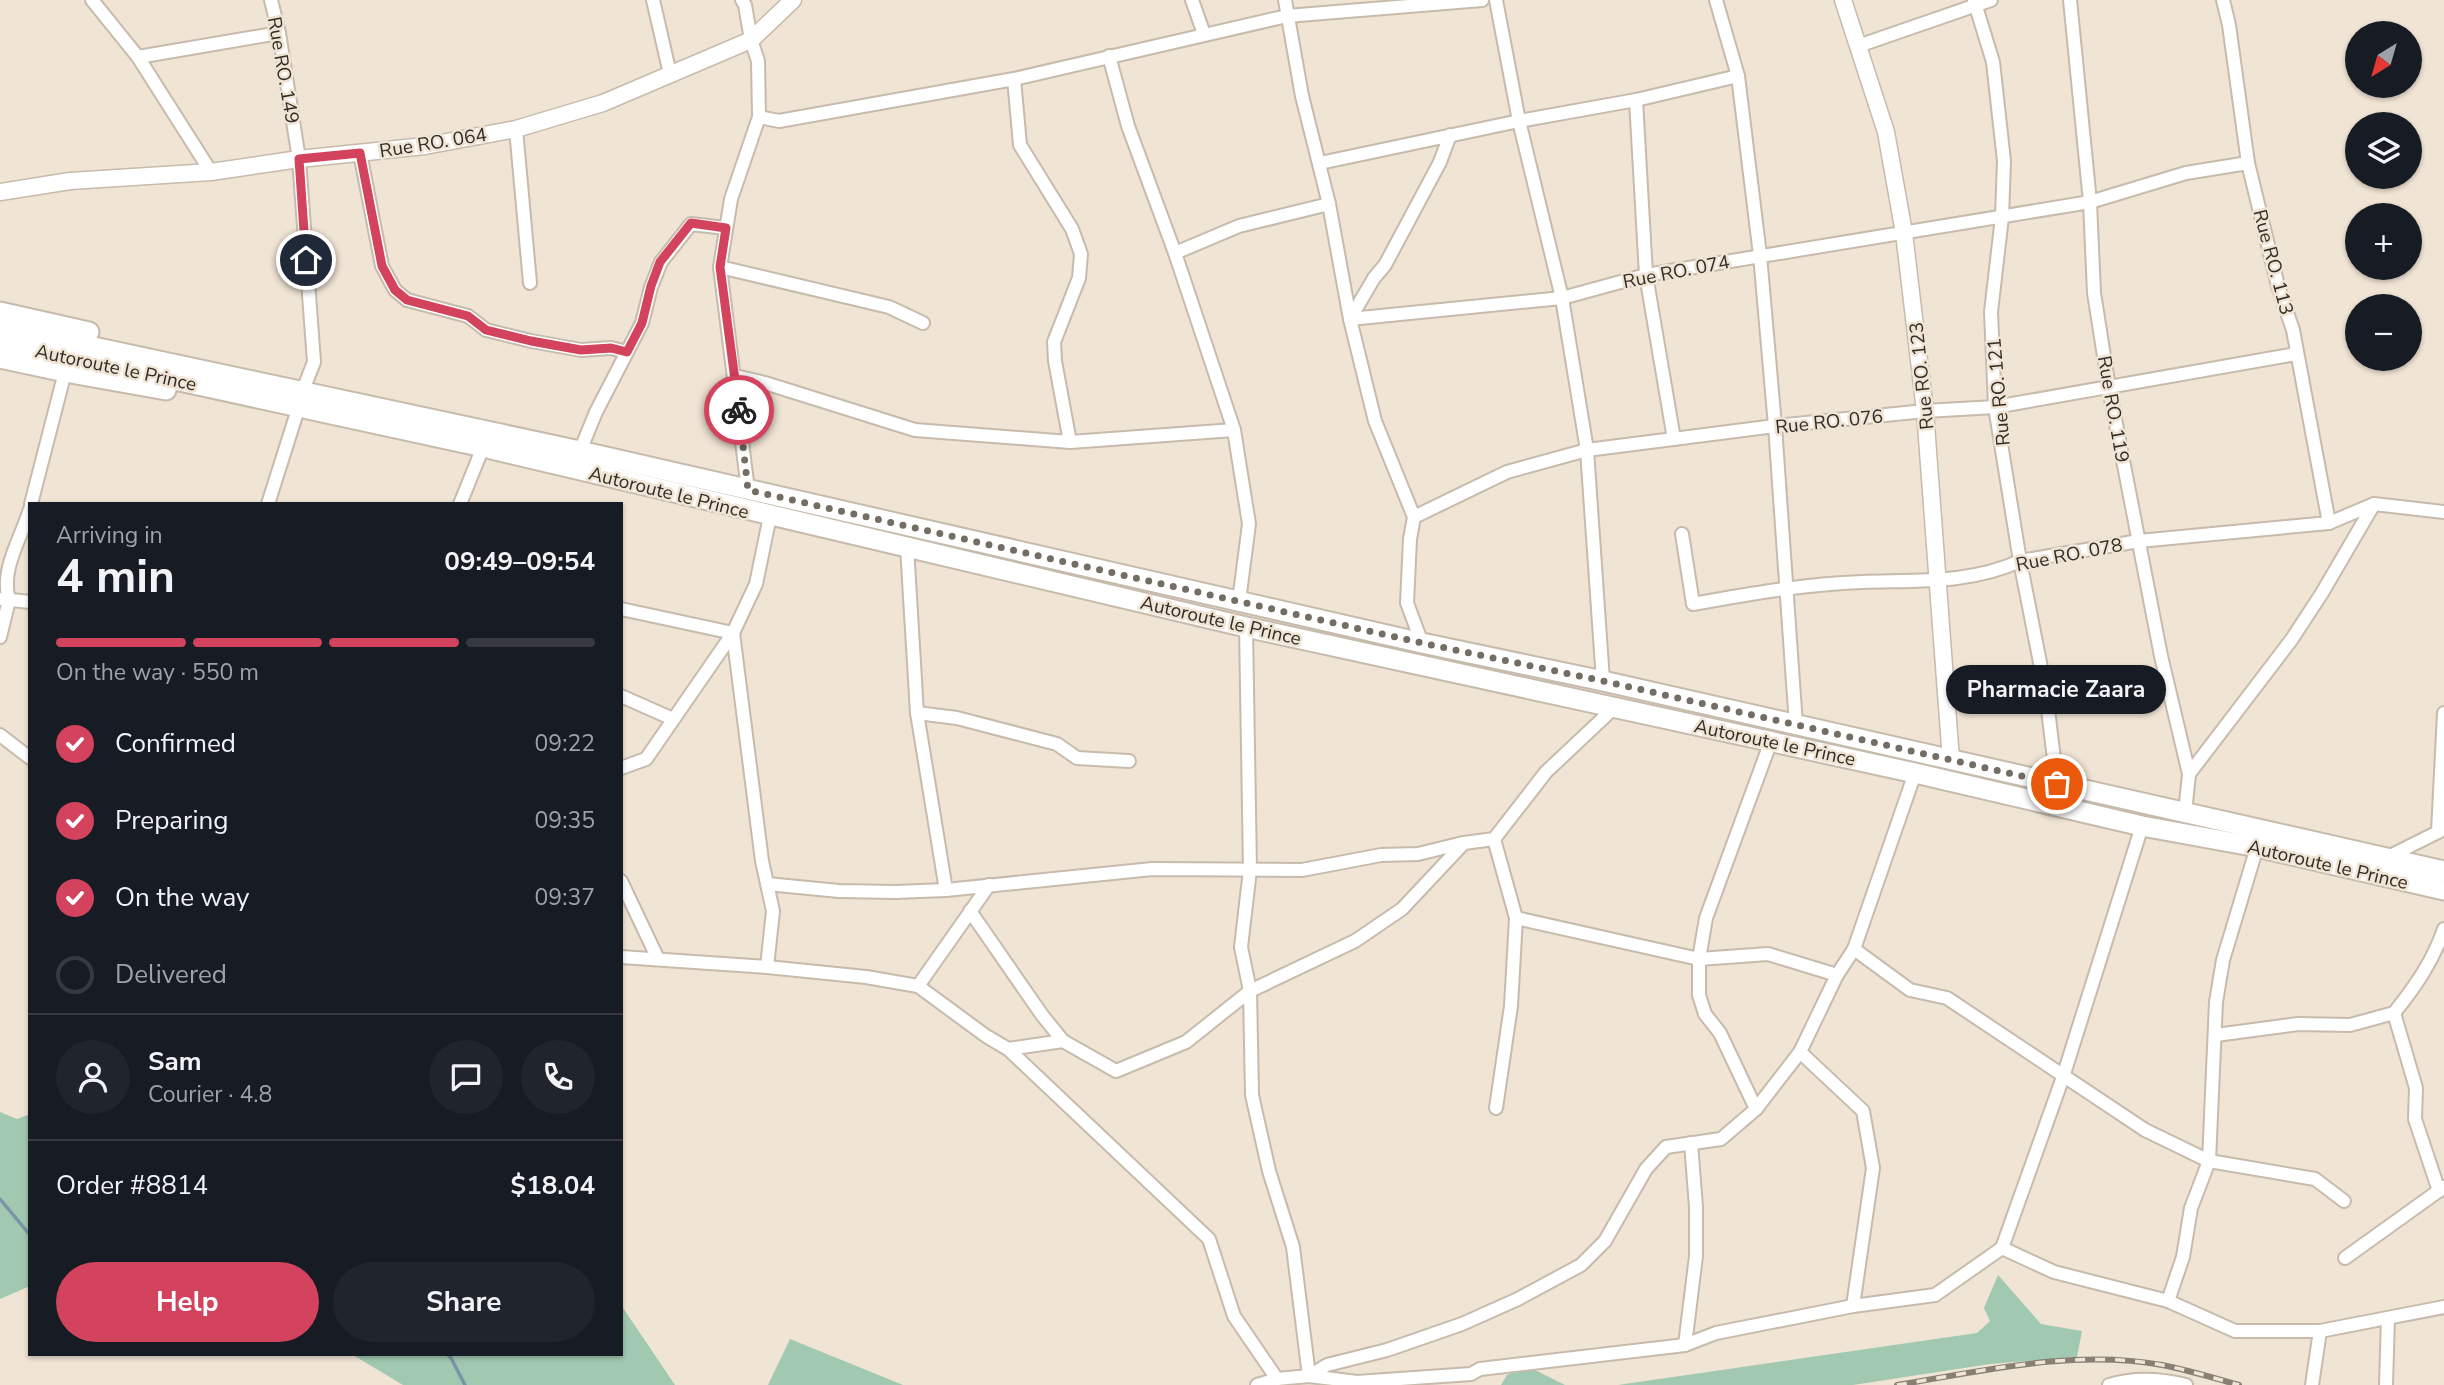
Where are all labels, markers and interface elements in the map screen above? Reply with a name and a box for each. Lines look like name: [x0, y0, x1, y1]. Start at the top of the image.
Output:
street label: Rue RO. 149: [261, 15, 305, 126]
north arrow: [2345, 21, 2422, 98]
map controls: [2345, 21, 2422, 371]
button: layers: [2345, 112, 2422, 189]
street label: Rue RO. 064: [378, 122, 489, 164]
button: +: [2345, 203, 2422, 280]
street label: Rue RO. 113: [2246, 207, 2300, 318]
pin: [276, 230, 336, 290]
icon: home: [287, 241, 325, 279]
street label: Rue RO. 074: [1621, 249, 1732, 295]
button: −: [2345, 294, 2422, 371]
street label: Rue RO. 123: [1903, 321, 1941, 431]
street label: Rue RO. 121: [1981, 337, 2017, 447]
street label: Autoroute le Prince: [33, 338, 199, 398]
street label: Rue RO. 119: [2091, 354, 2135, 465]
courier: [704, 375, 774, 445]
icon: bike: [720, 391, 758, 429]
street label: Rue RO. 076: [1774, 403, 1884, 441]
street label: Autoroute le Prince: [586, 460, 752, 525]
text: Arriving in: [56, 520, 163, 551]
street label: Rue RO. 078: [2014, 532, 2125, 578]
text: 09:49–09:54: [444, 544, 595, 579]
text: 4 min: [56, 545, 175, 608]
street label: Autoroute le Prince: [1138, 590, 1304, 652]
text: On the way · 550 m: [56, 657, 259, 688]
callout: Pharmacie Zaara: [1947, 665, 2167, 714]
text: Pharmacie Zaara: [1967, 674, 2145, 705]
street label: Autoroute le Prince: [1692, 713, 1858, 773]
icon: check: [56, 725, 94, 763]
text: Confirmed: [115, 726, 236, 761]
text: 09:22: [535, 728, 595, 759]
pin: [2027, 754, 2087, 814]
icon: bag: [2038, 765, 2076, 803]
icon: check: [56, 802, 94, 840]
text: Preparing: [115, 803, 228, 838]
text: 09:35: [535, 805, 595, 836]
street label: Autoroute le Prince: [2245, 834, 2411, 896]
icon: check: [56, 879, 94, 917]
text: On the way: [115, 880, 249, 915]
text: 09:37: [535, 882, 595, 913]
text: Delivered: [115, 957, 227, 992]
button: person: [56, 1040, 130, 1114]
button: chat: [429, 1040, 503, 1114]
button: phone: [521, 1040, 595, 1114]
text: Sam: [148, 1044, 201, 1079]
text: Courier · 4.8: [148, 1079, 272, 1110]
text: Order #8814: [56, 1168, 208, 1203]
text: $18.04: [511, 1168, 595, 1203]
button: Help: [56, 1262, 319, 1342]
button: Share: [333, 1262, 595, 1342]

